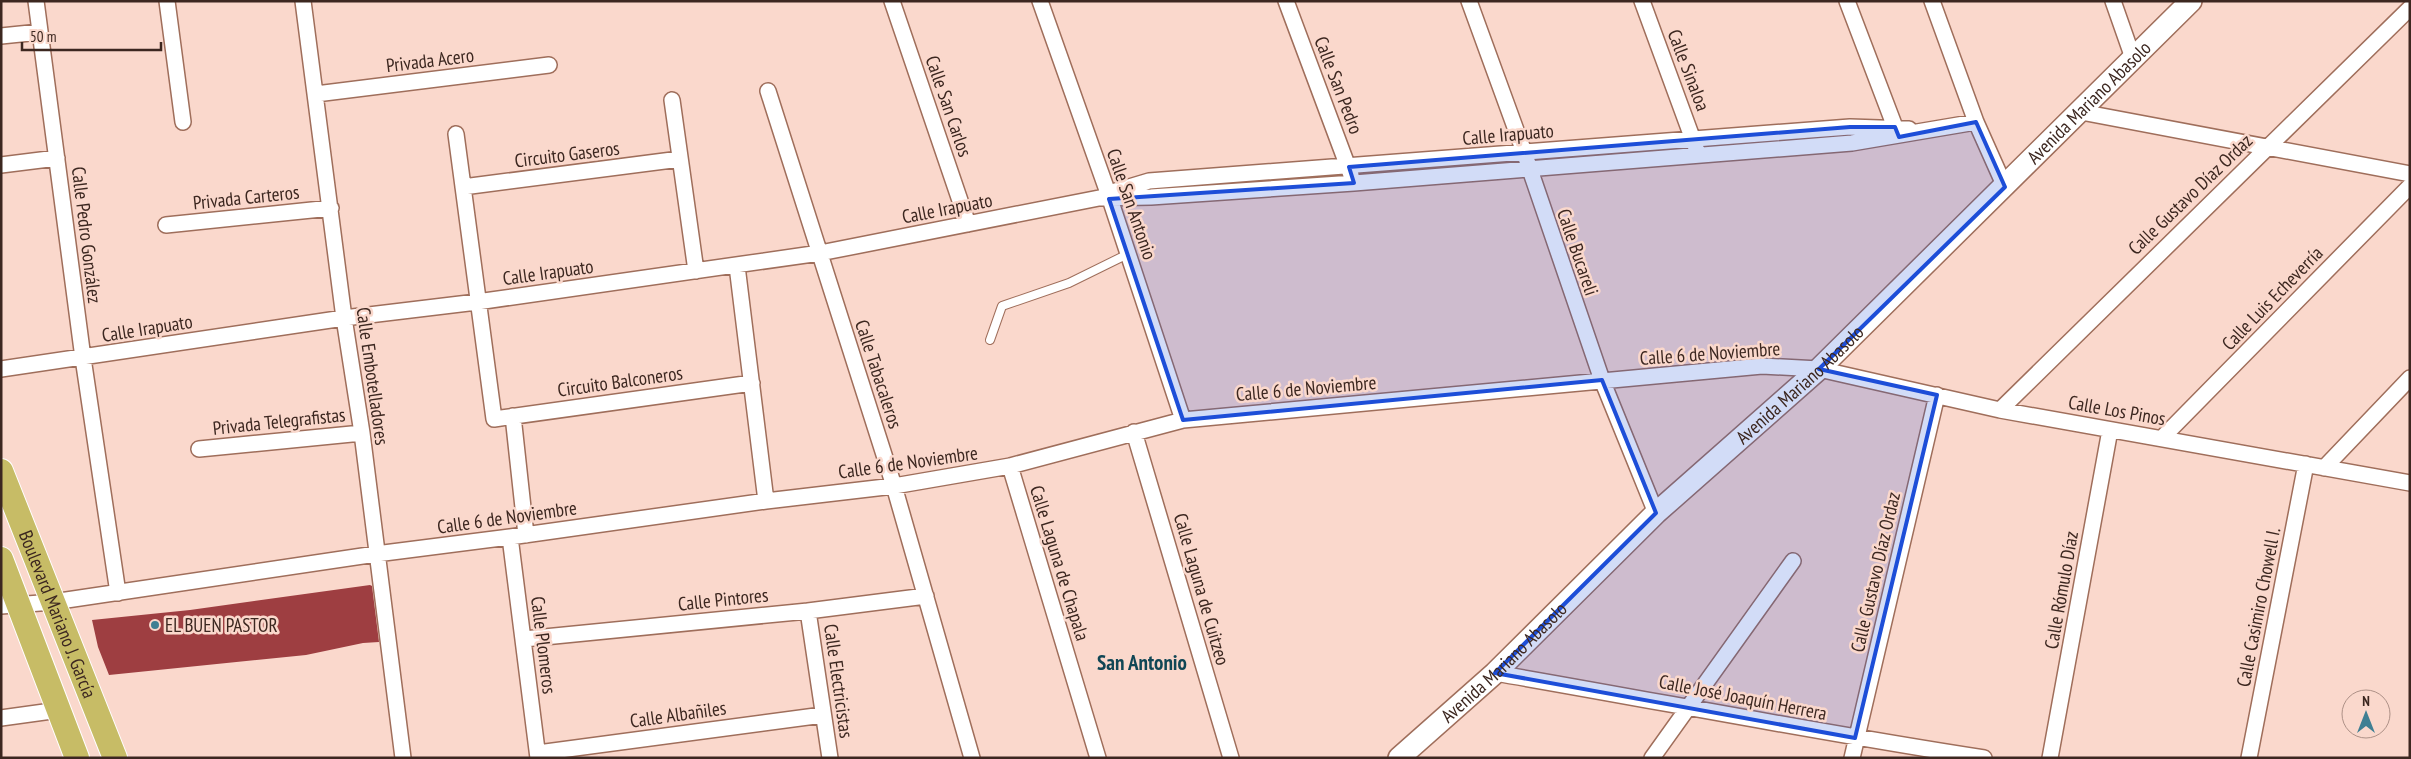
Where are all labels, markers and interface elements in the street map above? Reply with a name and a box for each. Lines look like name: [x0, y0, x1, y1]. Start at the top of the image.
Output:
scale bar: [22, 20, 161, 52]
street label: Calle Sinaloa: [1663, 26, 1715, 114]
text: 50 m: [30, 27, 56, 46]
street label: Calle San Pedro: [1309, 33, 1369, 137]
street label: Avenida Mariano Abasolo: [2022, 36, 2156, 169]
street label: Privada Acero: [385, 43, 475, 77]
street label: Calle San Carlos: [921, 52, 977, 160]
street label: Calle Irapuato: [1461, 118, 1555, 150]
street label: Calle Gustavo Díaz Ordaz: [2123, 128, 2257, 259]
street label: Circuito Gaseros: [513, 136, 621, 172]
street label: Calle San Antonio: [1102, 145, 1162, 263]
street label: Calle Pedro González: [67, 165, 107, 305]
street label: Privada Carteros: [192, 179, 300, 215]
street label: Calle Irapuato: [900, 187, 994, 229]
street label: Calle Bucareli: [1552, 206, 1604, 298]
street label: Calle Luis Echeverría: [2216, 241, 2328, 355]
street label: Calle Irapuato: [501, 254, 595, 290]
street label: Calle Embotelladores: [351, 305, 395, 447]
street label: Calle Irapuato: [100, 309, 194, 347]
street label: Calle Tabacaleros: [850, 317, 908, 431]
street label: Avenida Mariano Abasolo: [1731, 320, 1868, 449]
street label: Calle 6 de Noviembre: [1639, 336, 1781, 370]
street label: Circuito Balconeros: [556, 360, 684, 402]
street label: Calle 6 de Noviembre: [1235, 370, 1377, 406]
street label: Calle Los Pinos: [2067, 390, 2167, 430]
street label: Privada Telegrafistas: [212, 402, 346, 440]
street label: Calle 6 de Noviembre: [837, 440, 979, 484]
street label: Calle Laguna de Chapala: [1025, 482, 1095, 644]
street label: Calle Gustavo Díaz Ordaz: [1845, 489, 1905, 654]
street label: Calle 6 de Noviembre: [436, 495, 578, 539]
street label: Calle Laguna de Cuitzeo: [1169, 510, 1235, 668]
street label: Calle Casimiro Chowell I.: [2231, 525, 2285, 689]
street label: Boulevard Mariano J. García: [14, 527, 102, 702]
street label: Calle Rómulo Díaz: [2039, 529, 2083, 651]
street label: Calle Pintores: [677, 582, 769, 616]
street label: Calle Plomeros: [526, 595, 562, 695]
street label: Avenida Mariano Abasolo: [1436, 597, 1572, 728]
place label: EL BUEN PASTOR: [165, 613, 278, 637]
marker: EL BUEN PASTOR: [149, 619, 161, 631]
street label: Calle Electricistas: [819, 622, 859, 740]
district label: San Antonio: [1097, 649, 1187, 676]
street label: Calle José Joaquín Herrera: [1657, 669, 1829, 725]
north arrow: [2341, 689, 2391, 739]
text: N: [2362, 692, 2370, 710]
street label: Calle Albañiles: [628, 695, 728, 733]

